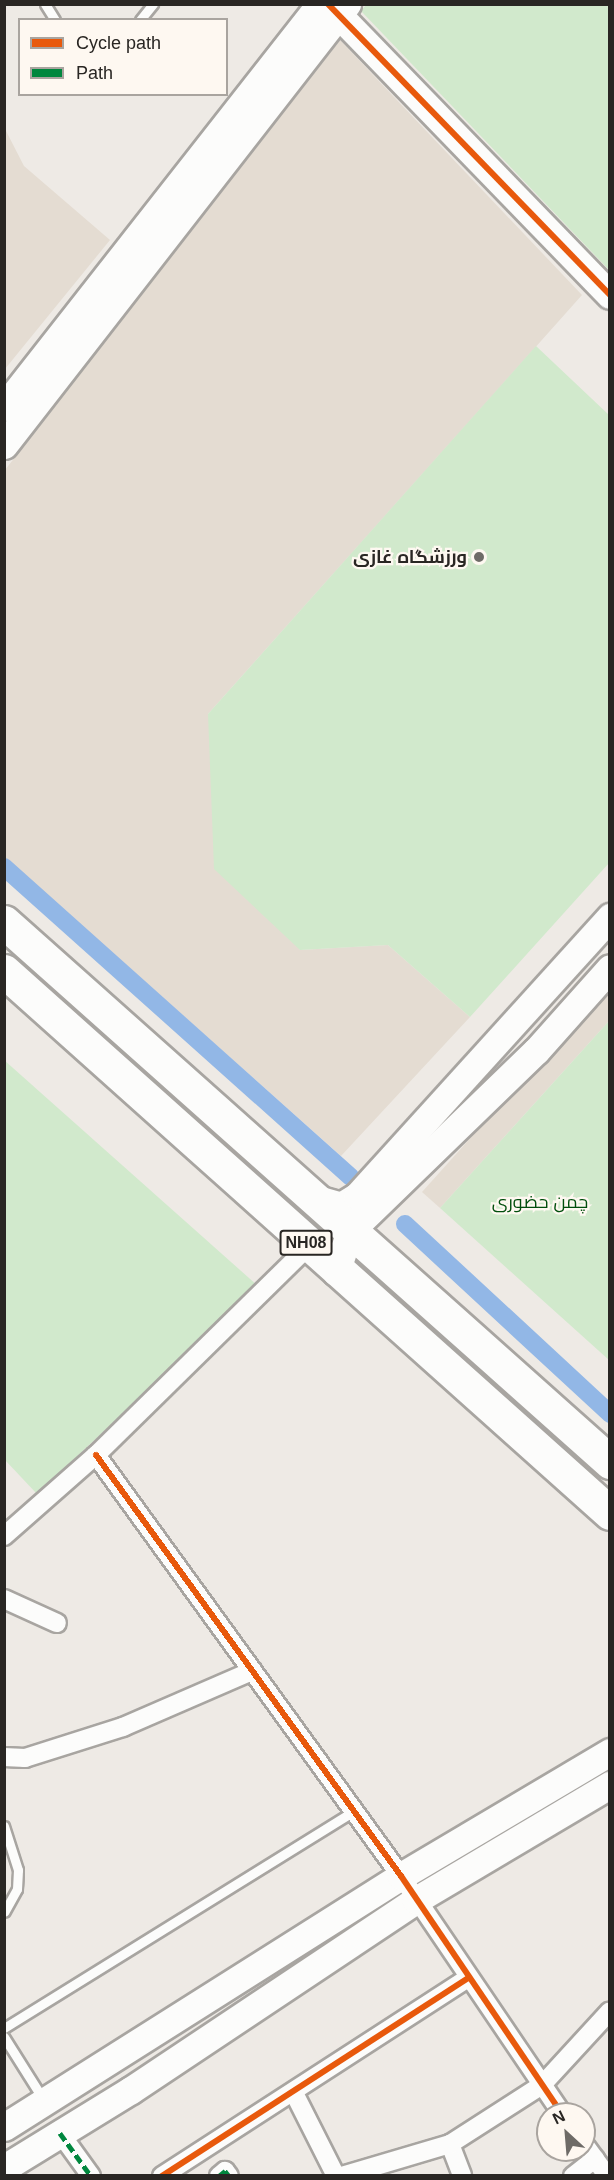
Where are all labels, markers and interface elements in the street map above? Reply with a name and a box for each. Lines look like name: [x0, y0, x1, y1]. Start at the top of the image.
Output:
legend: [18, 18, 228, 96]
text: Cycle path: [76, 33, 161, 53]
text: Path: [76, 63, 113, 83]
place label: ورزشگاه غازی: [353, 546, 467, 568]
marker: ورزشگاه غازی: [472, 550, 486, 564]
park label: چمن حضوری: [492, 1191, 588, 1213]
road number: NH08: [279, 1230, 333, 1256]
north arrow: [536, 2102, 596, 2162]
text: N: [550, 2107, 568, 2127]

